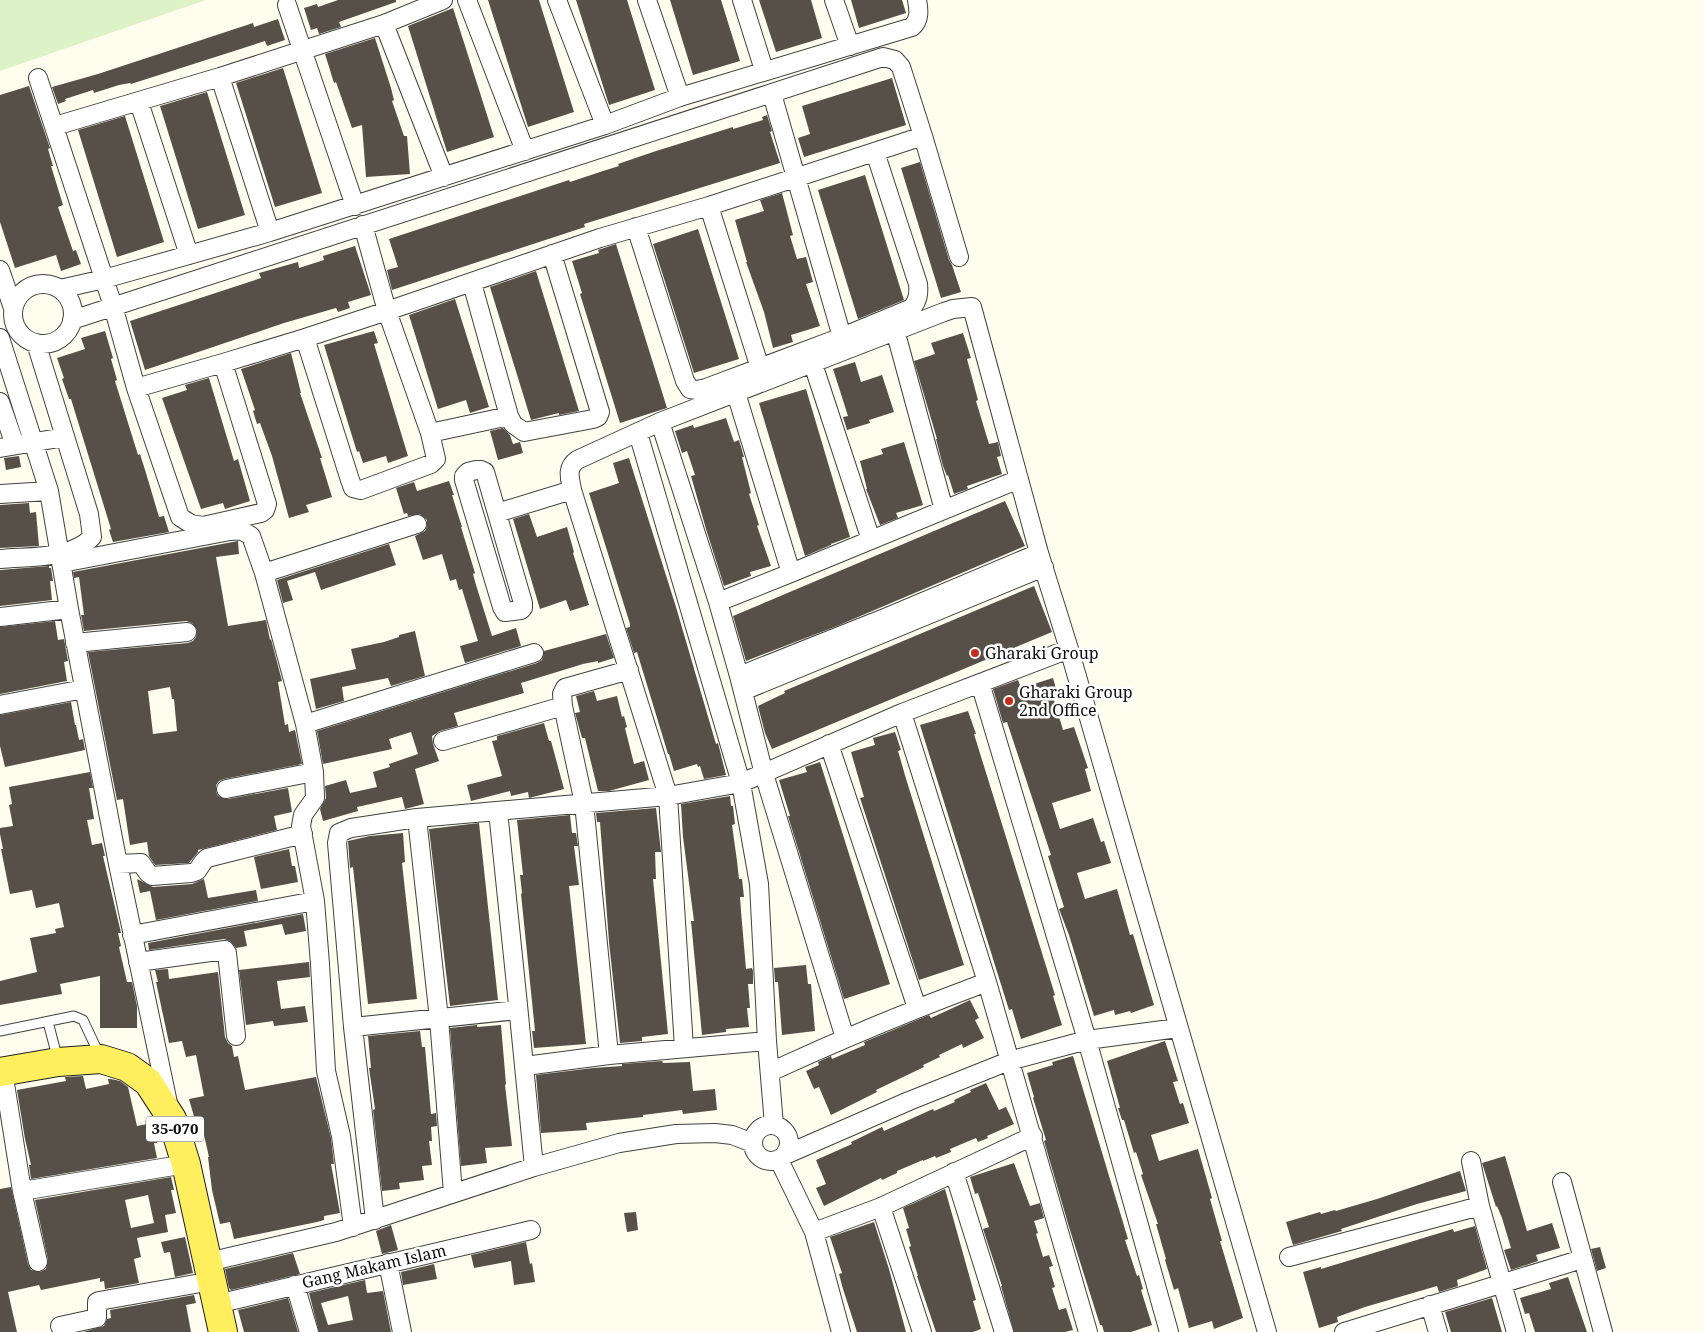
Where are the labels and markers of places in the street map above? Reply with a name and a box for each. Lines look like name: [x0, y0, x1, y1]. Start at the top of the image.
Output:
place label: Gharaki Group: [985, 642, 1099, 664]
marker: Gharaki Group: [969, 647, 981, 659]
place label: Gharaki Group 2nd Office: [1019, 681, 1133, 721]
marker: Gharaki Group 2nd Office: [1003, 695, 1015, 707]

